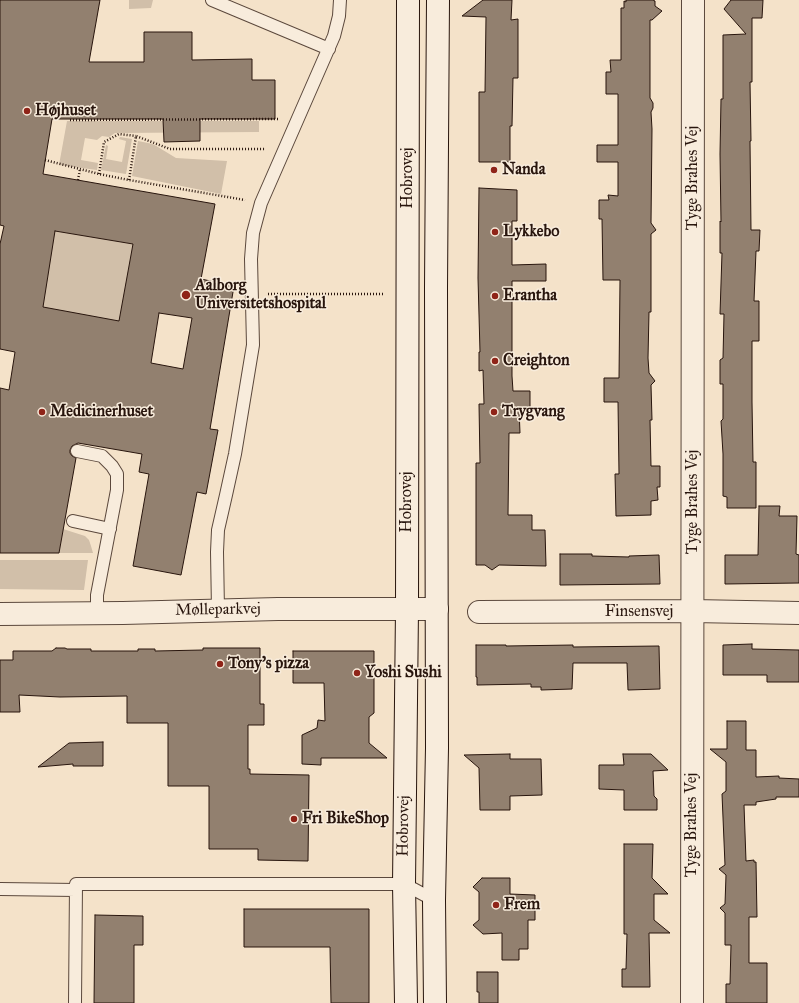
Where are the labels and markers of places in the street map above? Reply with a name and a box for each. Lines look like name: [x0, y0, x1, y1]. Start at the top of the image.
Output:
place label: Højhuset: [35, 101, 96, 121]
marker: Højhuset: [22, 106, 32, 116]
place label: Nanda: [502, 160, 545, 180]
marker: Nanda: [489, 165, 499, 175]
place label: Lykkebo: [503, 222, 559, 242]
marker: Lykkebo: [490, 227, 500, 237]
place label: Aalborg Universitetshospital: [195, 276, 326, 314]
place label: Erantha: [503, 286, 557, 306]
marker: Aalborg Universitetshospital: [180, 289, 192, 301]
marker: Erantha: [490, 291, 500, 301]
place label: Creighton: [503, 351, 570, 371]
marker: Creighton: [490, 356, 500, 366]
place label: Medicinerhuset: [50, 402, 153, 422]
place label: Trygvang: [502, 402, 564, 422]
marker: Medicinerhuset: [37, 407, 47, 417]
marker: Trygvang: [489, 407, 499, 417]
place label: Tony's pizza: [228, 654, 309, 674]
marker: Tony's pizza: [215, 659, 225, 669]
place label: Yoshi Sushi: [365, 663, 442, 683]
marker: Yoshi Sushi: [352, 668, 362, 678]
place label: Fri BikeShop: [302, 809, 389, 829]
marker: Fri BikeShop: [289, 814, 299, 824]
place label: Frem: [504, 895, 540, 915]
marker: Frem: [491, 900, 501, 910]

